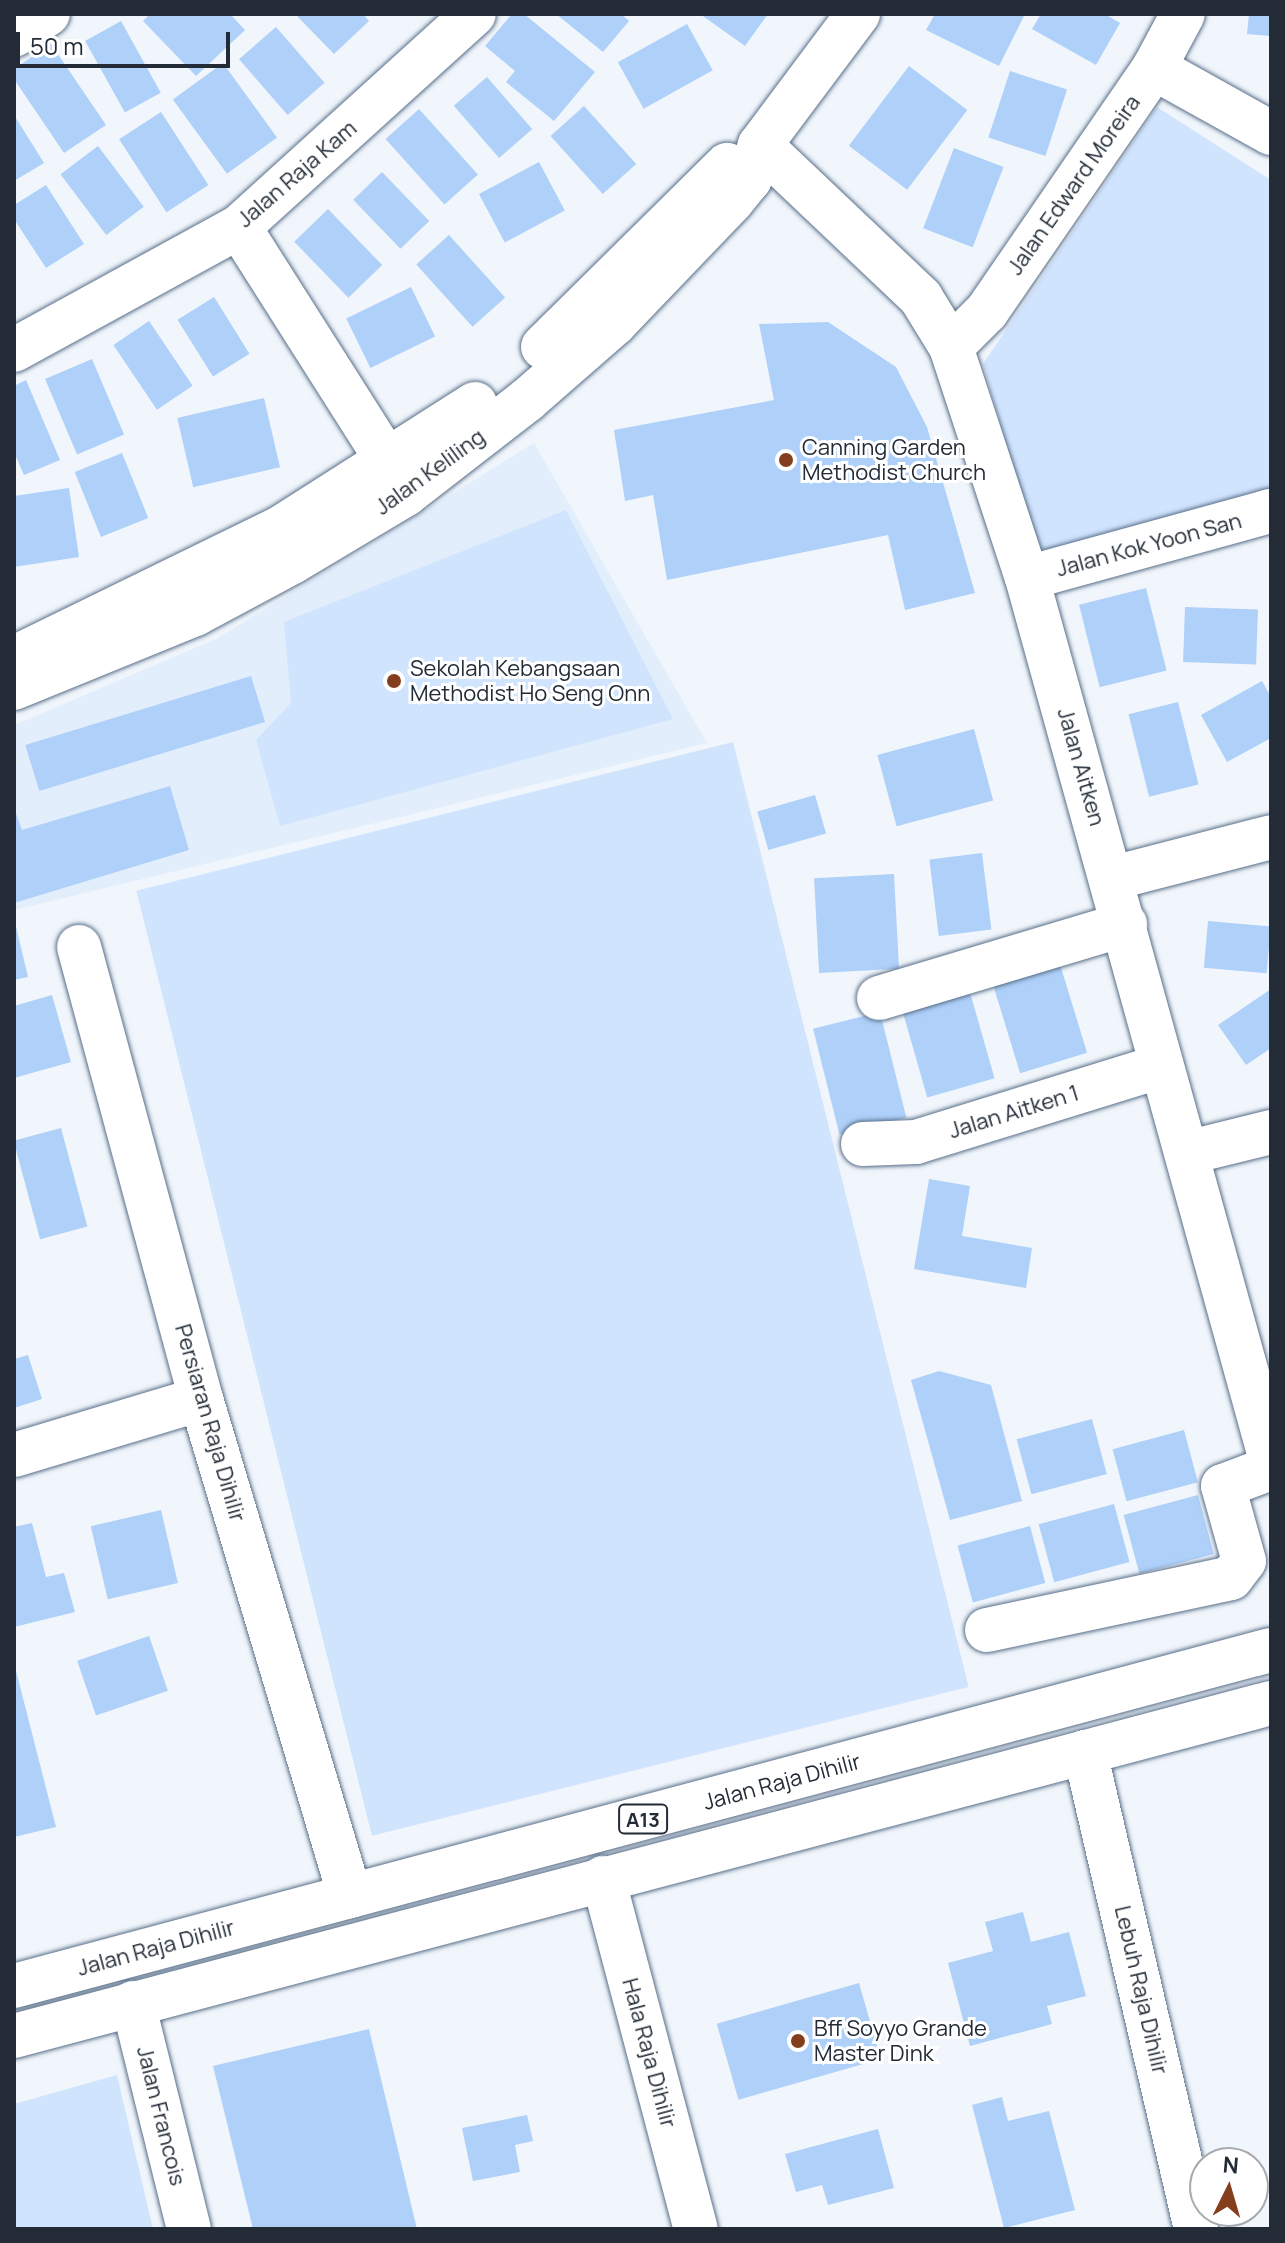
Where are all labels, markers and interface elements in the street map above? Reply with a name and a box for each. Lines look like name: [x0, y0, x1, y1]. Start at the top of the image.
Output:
scale bar: [20, 16, 234, 66]
text: 50 m: [30, 29, 84, 62]
street label: Jalan Edward Moreira: [1002, 90, 1146, 280]
street label: Jalan Raja Kam: [232, 115, 362, 233]
street label: Jalan Keliling: [370, 423, 490, 521]
place label: Canning Garden Methodist Church: [802, 434, 986, 486]
marker: Canning Garden Methodist Church: [777, 451, 795, 469]
street label: Jalan Kok Yoon San: [1054, 508, 1244, 582]
place label: Sekolah Kebangsaan Methodist Ho Seng Onn: [410, 655, 650, 706]
marker: Sekolah Kebangsaan Methodist Ho Seng Onn: [385, 672, 403, 690]
street label: Jalan Aitken: [1052, 705, 1110, 829]
street label: Jalan Aitken 1: [946, 1080, 1082, 1144]
street label: Persiaran Raja Dihilir: [169, 1321, 251, 1525]
street label: Jalan Raja Dihilir: [700, 1748, 864, 1816]
road number: A13: [617, 1803, 669, 1835]
street label: Lebuh Raja Dihilir: [1109, 1903, 1173, 2077]
street label: Jalan Raja Dihilir: [74, 1914, 238, 1982]
street label: Hala Raja Dihilir: [616, 1975, 682, 2131]
place label: Bff Soyyo Grande Master Dink: [814, 2015, 987, 2066]
marker: Bff Soyyo Grande Master Dink: [789, 2032, 807, 2050]
street label: Jalan Francois: [131, 2044, 191, 2188]
north arrow: [1189, 2147, 1269, 2227]
text: N: [1222, 2149, 1240, 2181]

